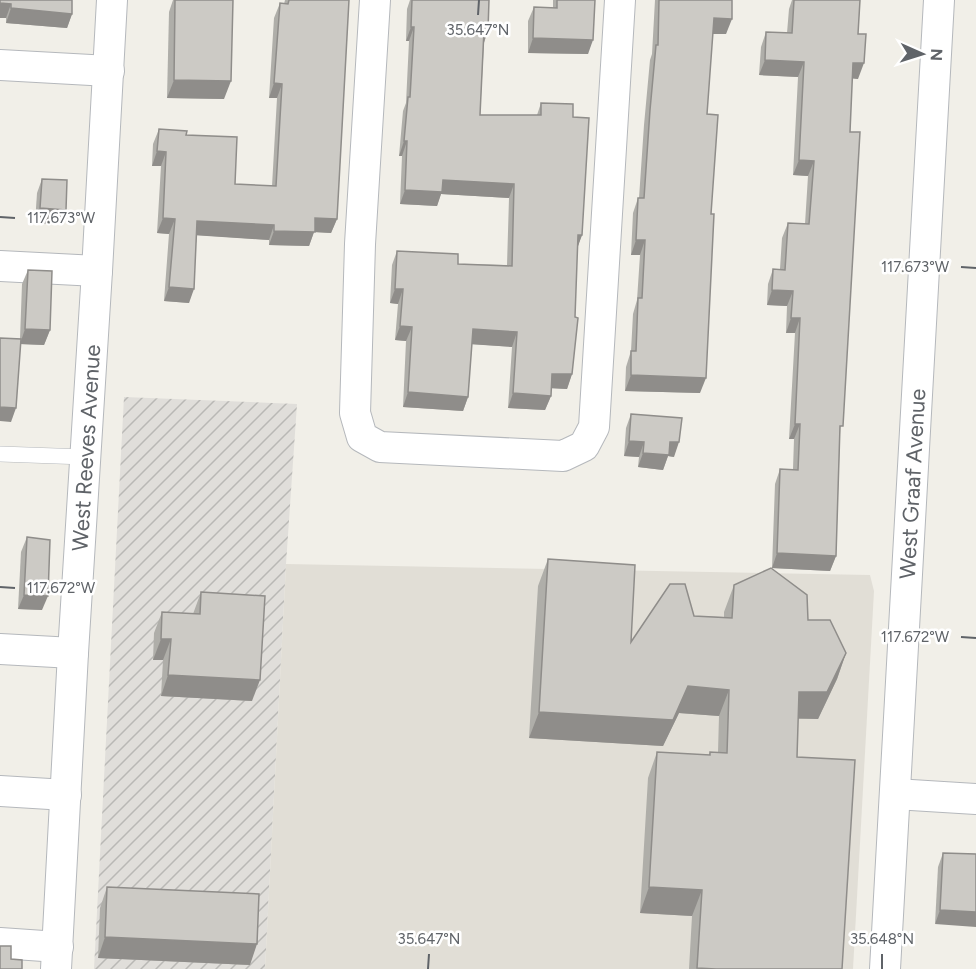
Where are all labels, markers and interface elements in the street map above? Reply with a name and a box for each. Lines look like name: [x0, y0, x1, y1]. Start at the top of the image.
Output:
text: 35.647°N: [447, 21, 509, 39]
north arrow: [892, 24, 952, 84]
text: N: [927, 48, 946, 61]
text: 117.673°W: [27, 209, 96, 227]
text: 117.673°W: [881, 258, 950, 276]
street label: West Reeves Avenue: [66, 344, 106, 552]
street label: West Graaf Avenue: [893, 388, 931, 580]
text: 117.672°W: [27, 579, 96, 597]
text: 117.672°W: [881, 628, 950, 646]
text: 35.647°N: [398, 930, 460, 948]
text: 35.648°N: [850, 930, 914, 948]

